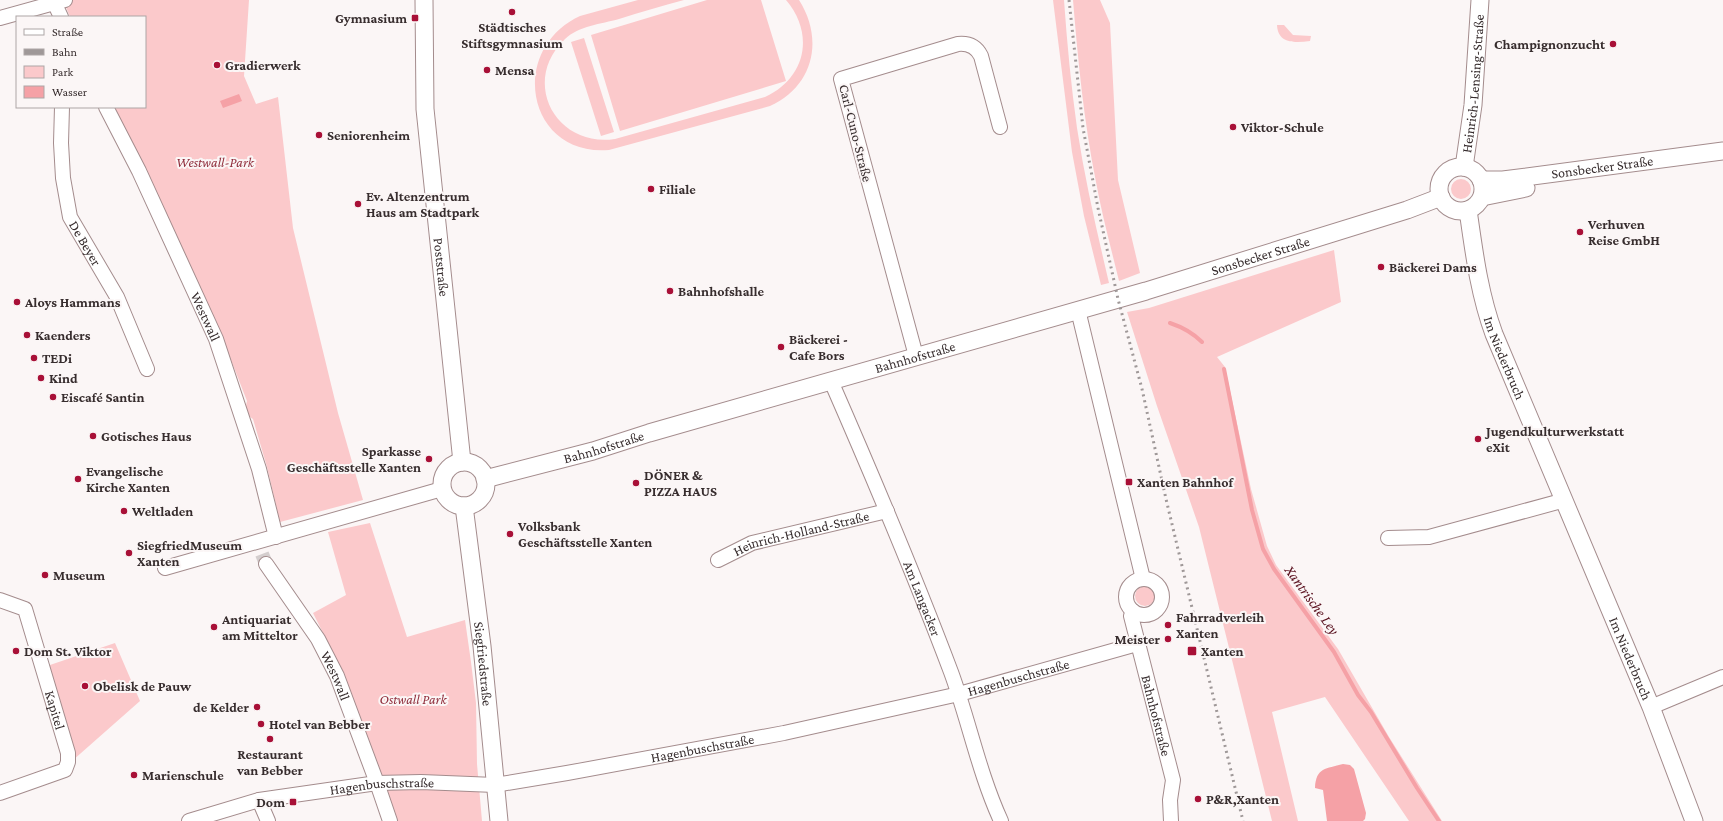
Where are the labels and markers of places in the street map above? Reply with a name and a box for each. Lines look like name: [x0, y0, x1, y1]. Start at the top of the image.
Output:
marker: Städtisches Stiftsgymnasium: [507, 7, 517, 17]
place label: Gymnasium: [335, 10, 407, 26]
marker: Gymnasium: [410, 13, 420, 23]
place label: Städtisches Stiftsgymnasium: [461, 19, 563, 51]
place label: Champignonzucht: [1494, 36, 1606, 52]
marker: Champignonzucht: [1608, 39, 1618, 49]
place label: Gradierwerk: [225, 57, 301, 73]
marker: Gradierwerk: [212, 60, 222, 70]
place label: Mensa: [495, 62, 534, 78]
marker: Mensa: [482, 65, 492, 75]
place label: Viktor-Schule: [1240, 119, 1324, 135]
marker: Viktor-Schule: [1228, 122, 1238, 132]
place label: Seniorenheim: [327, 127, 410, 143]
marker: Seniorenheim: [314, 130, 324, 140]
place label: Filiale: [659, 181, 696, 197]
marker: Filiale: [646, 184, 656, 194]
place label: Ev. Altenzentrum Haus am Stadtpark: [366, 188, 480, 220]
marker: Ev. Altenzentrum Haus am Stadtpark: [353, 199, 363, 209]
place label: Verhuven Reise GmbH: [1587, 216, 1660, 248]
marker: Verhuven Reise GmbH: [1575, 227, 1585, 237]
place label: Bäckerei Dams: [1389, 259, 1477, 275]
marker: Bäckerei Dams: [1376, 262, 1386, 272]
place label: Bahnhofshalle: [678, 283, 765, 299]
marker: Bahnhofshalle: [665, 286, 675, 296]
place label: Aloys Hammans: [24, 294, 121, 310]
marker: Aloys Hammans: [12, 297, 22, 307]
place label: Kaenders: [35, 327, 91, 343]
marker: Kaenders: [22, 330, 32, 340]
place label: Bäckerei - Cafe Bors: [789, 331, 848, 363]
marker: Bäckerei - Cafe Bors: [776, 342, 786, 352]
place label: TEDi: [42, 350, 72, 366]
marker: TEDi: [29, 353, 39, 363]
place label: Kind: [49, 370, 78, 386]
marker: Kind: [36, 373, 46, 383]
place label: Eiscafé Santin: [61, 389, 144, 405]
marker: Eiscafé Santin: [48, 392, 58, 402]
place label: Jugendkulturwerkstatt eXit: [1484, 423, 1625, 455]
place label: Gotisches Haus: [101, 428, 192, 444]
marker: Gotisches Haus: [88, 431, 98, 441]
marker: Jugendkulturwerkstatt eXit: [1473, 434, 1483, 444]
place label: Sparkasse Geschäftsstelle Xanten: [287, 443, 421, 475]
marker: Sparkasse Geschäftsstelle Xanten: [424, 454, 434, 464]
place label: Evangelische Kirche Xanten: [86, 463, 170, 495]
place label: DÖNER & PIZZA HAUS: [644, 467, 717, 499]
marker: Evangelische Kirche Xanten: [73, 474, 83, 484]
place label: Xanten Bahnhof: [1137, 474, 1235, 490]
marker: Xanten Bahnhof: [1124, 477, 1134, 487]
marker: DÖNER & PIZZA HAUS: [631, 478, 641, 488]
place label: Weltladen: [131, 503, 193, 519]
marker: Weltladen: [119, 506, 129, 516]
place label: Volksbank Geschäftsstelle Xanten: [517, 518, 652, 550]
marker: Volksbank Geschäftsstelle Xanten: [505, 529, 515, 539]
place label: SiegfriedMuseum Xanten: [137, 537, 242, 569]
marker: SiegfriedMuseum Xanten: [124, 548, 134, 558]
place label: Museum: [53, 567, 105, 583]
marker: Museum: [40, 570, 50, 580]
place label: Fahrradverleih Xanten: [1176, 609, 1264, 641]
place label: Antiquariat am Mitteltor: [221, 611, 298, 643]
marker: Fahrradverleih Xanten: [1163, 620, 1173, 630]
marker: Antiquariat am Mitteltor: [209, 622, 219, 632]
place label: Meister: [1115, 631, 1160, 647]
marker: Meister: [1163, 634, 1173, 644]
place label: Dom St. Viktor: [24, 643, 112, 659]
place label: Xanten: [1201, 643, 1243, 659]
marker: Xanten: [1186, 645, 1198, 657]
marker: Dom St. Viktor: [11, 646, 21, 656]
place label: Obelisk de Pauw: [93, 678, 192, 694]
marker: Obelisk de Pauw: [80, 681, 90, 691]
place label: de Kelder: [193, 699, 249, 715]
marker: de Kelder: [252, 702, 262, 712]
place label: Hotel van Bebber: [269, 716, 371, 732]
marker: Hotel van Bebber: [256, 719, 266, 729]
marker: Restaurant van Bebber: [265, 734, 275, 744]
place label: Restaurant van Bebber: [236, 746, 304, 778]
place label: Marienschule: [142, 767, 224, 783]
marker: Marienschule: [129, 770, 139, 780]
place label: P&R,Xanten: [1206, 791, 1279, 808]
place label: Dom: [256, 794, 285, 810]
marker: P&R,Xanten: [1193, 794, 1203, 804]
marker: Dom: [288, 797, 298, 807]

